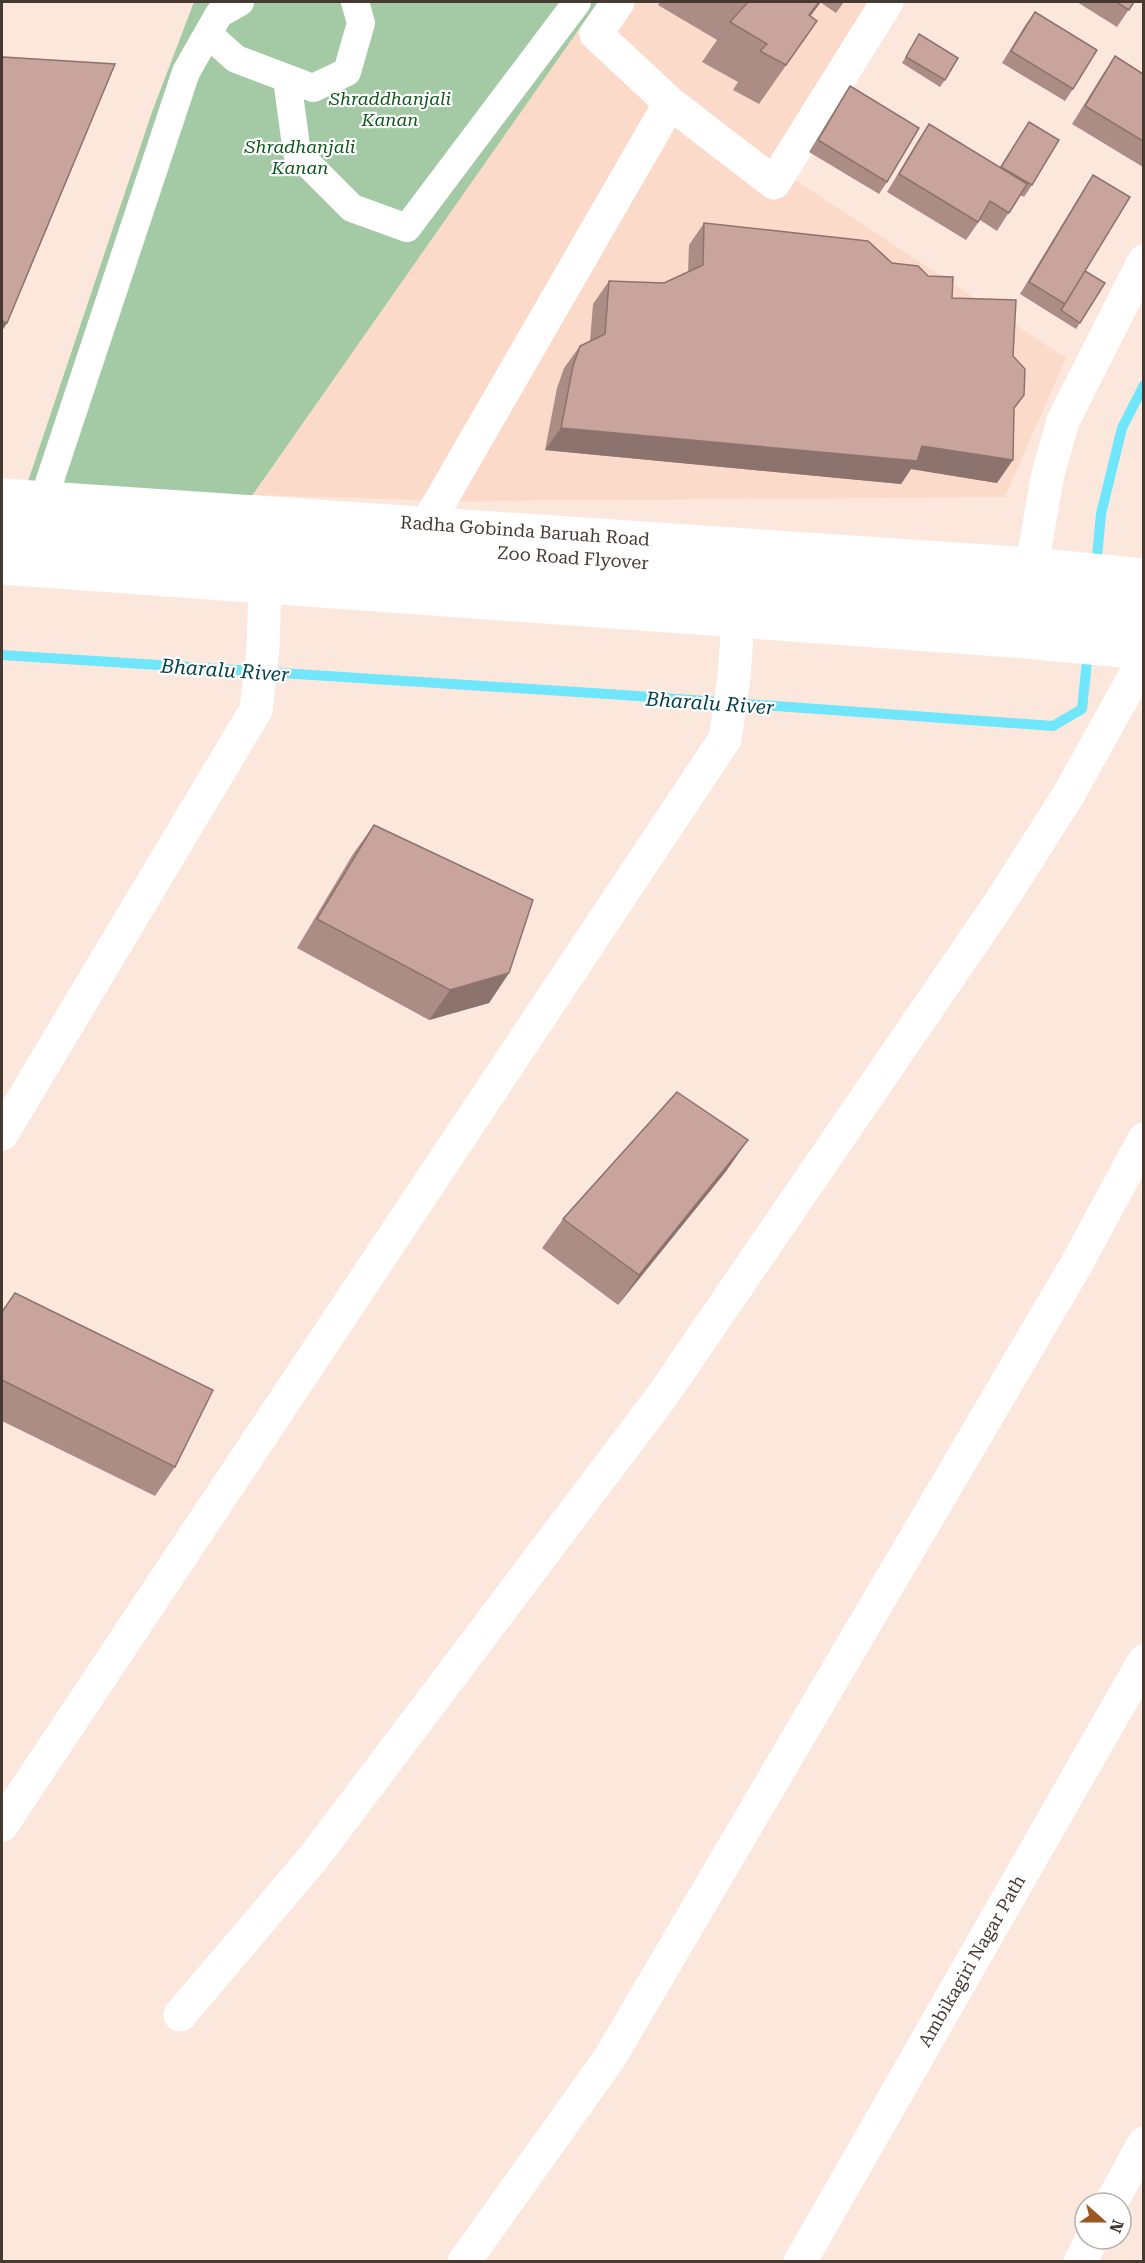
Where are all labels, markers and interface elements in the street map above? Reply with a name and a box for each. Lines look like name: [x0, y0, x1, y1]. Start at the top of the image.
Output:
park label: Shraddhanjali Kanan: [328, 88, 451, 130]
park label: Shradhanjali Kanan: [244, 136, 356, 178]
street label: Radha Gobinda Baruah Road: [400, 511, 651, 550]
street label: Zoo Road Flyover: [497, 542, 649, 573]
water label: Bharalu River: [159, 653, 291, 687]
water label: Bharalu River: [644, 686, 776, 720]
street label: Ambikagiri Nagar Path: [914, 1871, 1030, 2050]
north arrow: [1073, 2191, 1133, 2251]
text: N: [1105, 2217, 1128, 2235]

